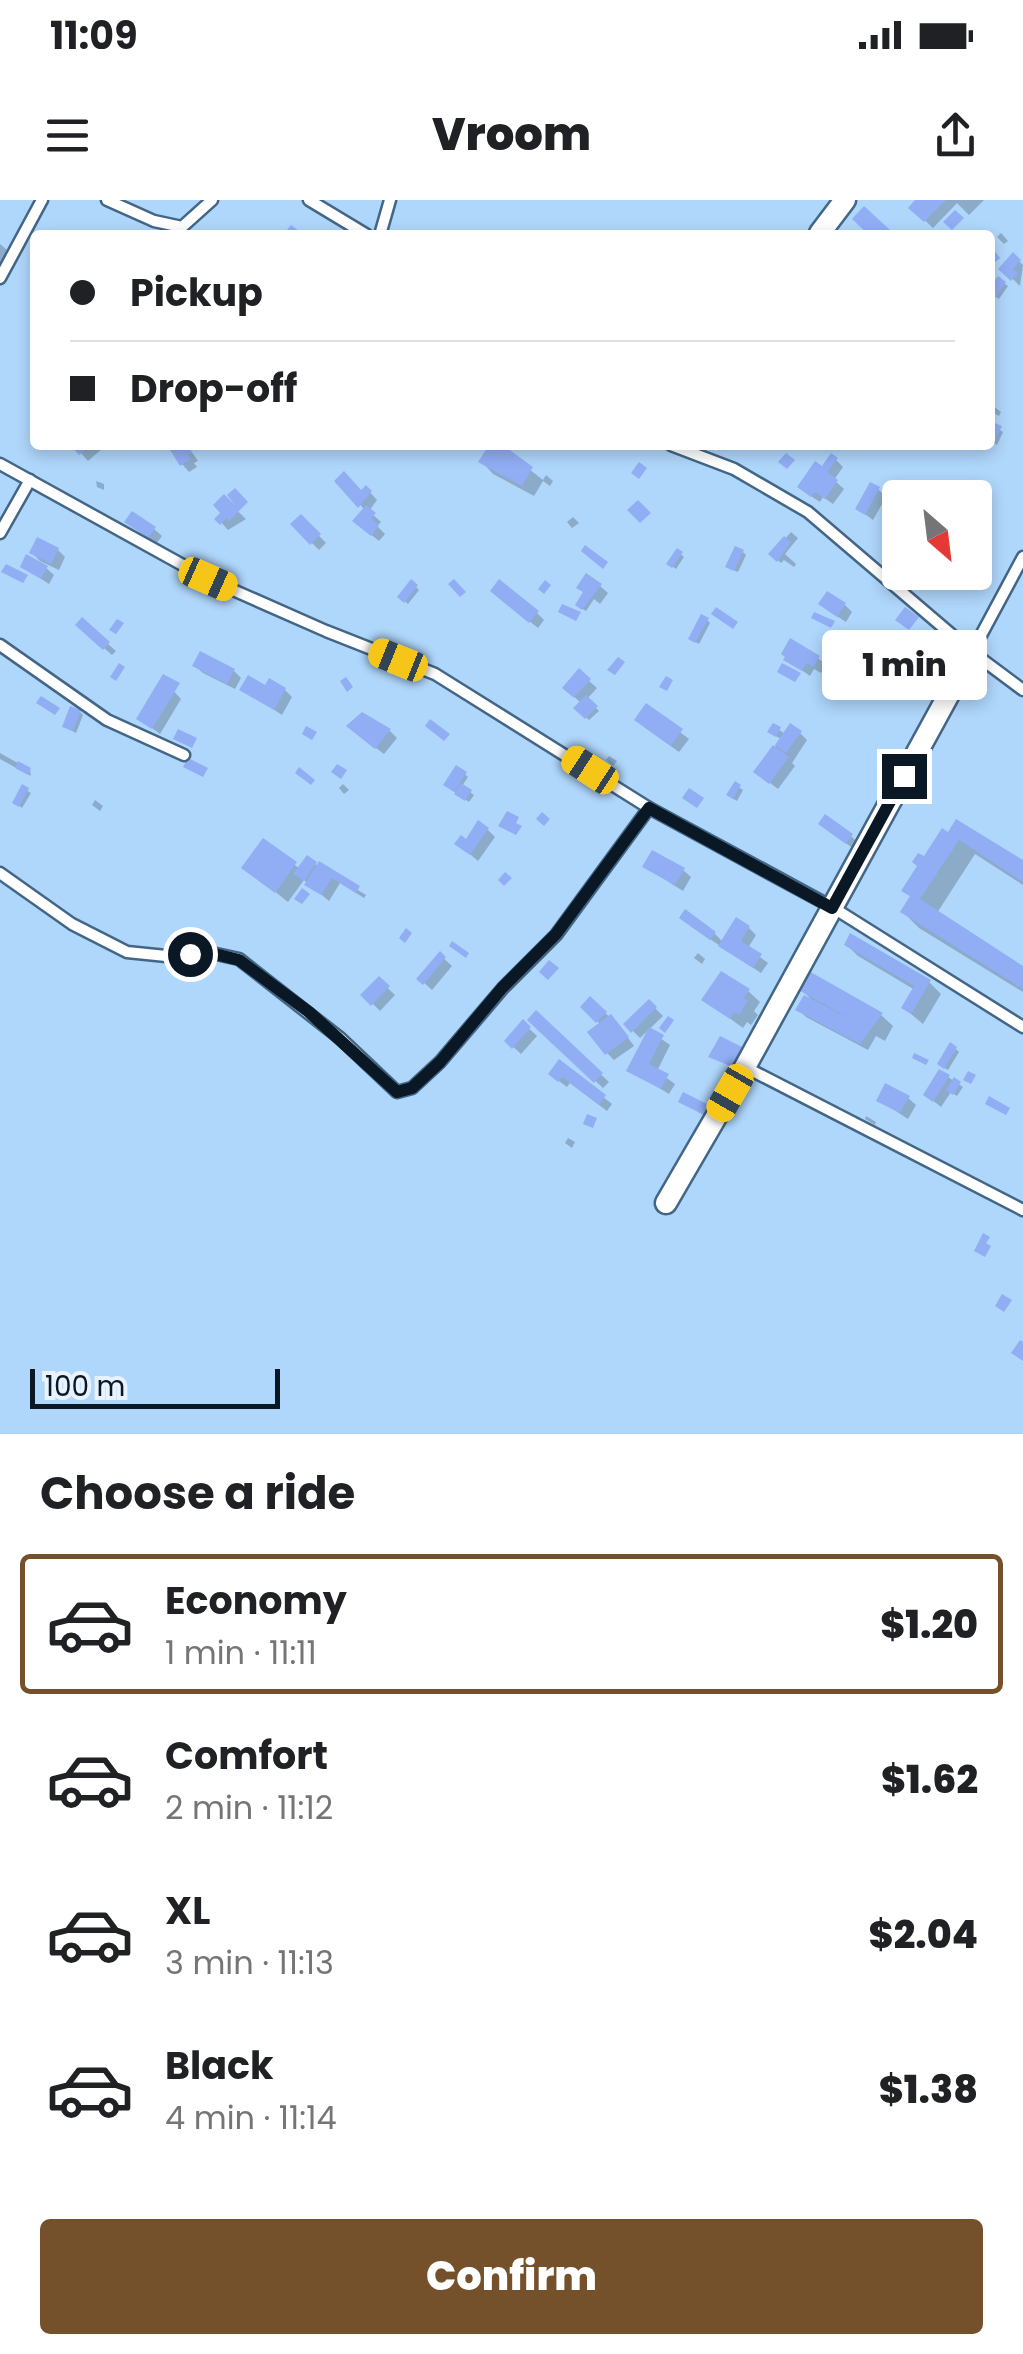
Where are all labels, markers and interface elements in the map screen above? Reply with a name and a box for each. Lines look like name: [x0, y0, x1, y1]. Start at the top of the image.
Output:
text: 11:09: [50, 9, 138, 62]
text: Vroom: [432, 103, 591, 166]
icon: menu: [40, 108, 95, 163]
icon: share: [928, 108, 983, 163]
text: Pickup: [130, 266, 263, 319]
text: Drop-off: [130, 362, 298, 415]
north arrow: [882, 480, 992, 590]
map controls: [882, 480, 992, 590]
car: [174, 553, 242, 605]
callout: 1 min: [822, 631, 986, 701]
car: [365, 635, 431, 685]
text: 1 min: [862, 642, 947, 687]
car: [557, 741, 623, 799]
route end: [882, 754, 927, 799]
route start: [168, 932, 213, 977]
car: [702, 1060, 758, 1126]
scale bar: [30, 1364, 280, 1408]
text: 100 m: [45, 1367, 125, 1406]
text: Choose a ride: [40, 1462, 355, 1525]
text: Economy: [165, 1574, 347, 1627]
icon: car: [45, 1579, 135, 1669]
text: $1.20: [880, 1598, 978, 1651]
text: 1 min · 11:11: [165, 1630, 317, 1675]
text: Comfort: [165, 1729, 328, 1782]
icon: car: [45, 1734, 135, 1824]
text: $1.62: [881, 1753, 978, 1806]
text: 2 min · 11:12: [165, 1785, 333, 1830]
text: XL: [165, 1884, 210, 1937]
icon: car: [45, 1889, 135, 1979]
text: $2.04: [869, 1908, 978, 1961]
text: 3 min · 11:13: [165, 1940, 334, 1985]
text: Black: [165, 2039, 274, 2092]
icon: car: [45, 2044, 135, 2134]
text: $1.38: [879, 2063, 978, 2116]
text: 4 min · 11:14: [165, 2095, 337, 2140]
button: Confirm: [40, 2219, 983, 2334]

